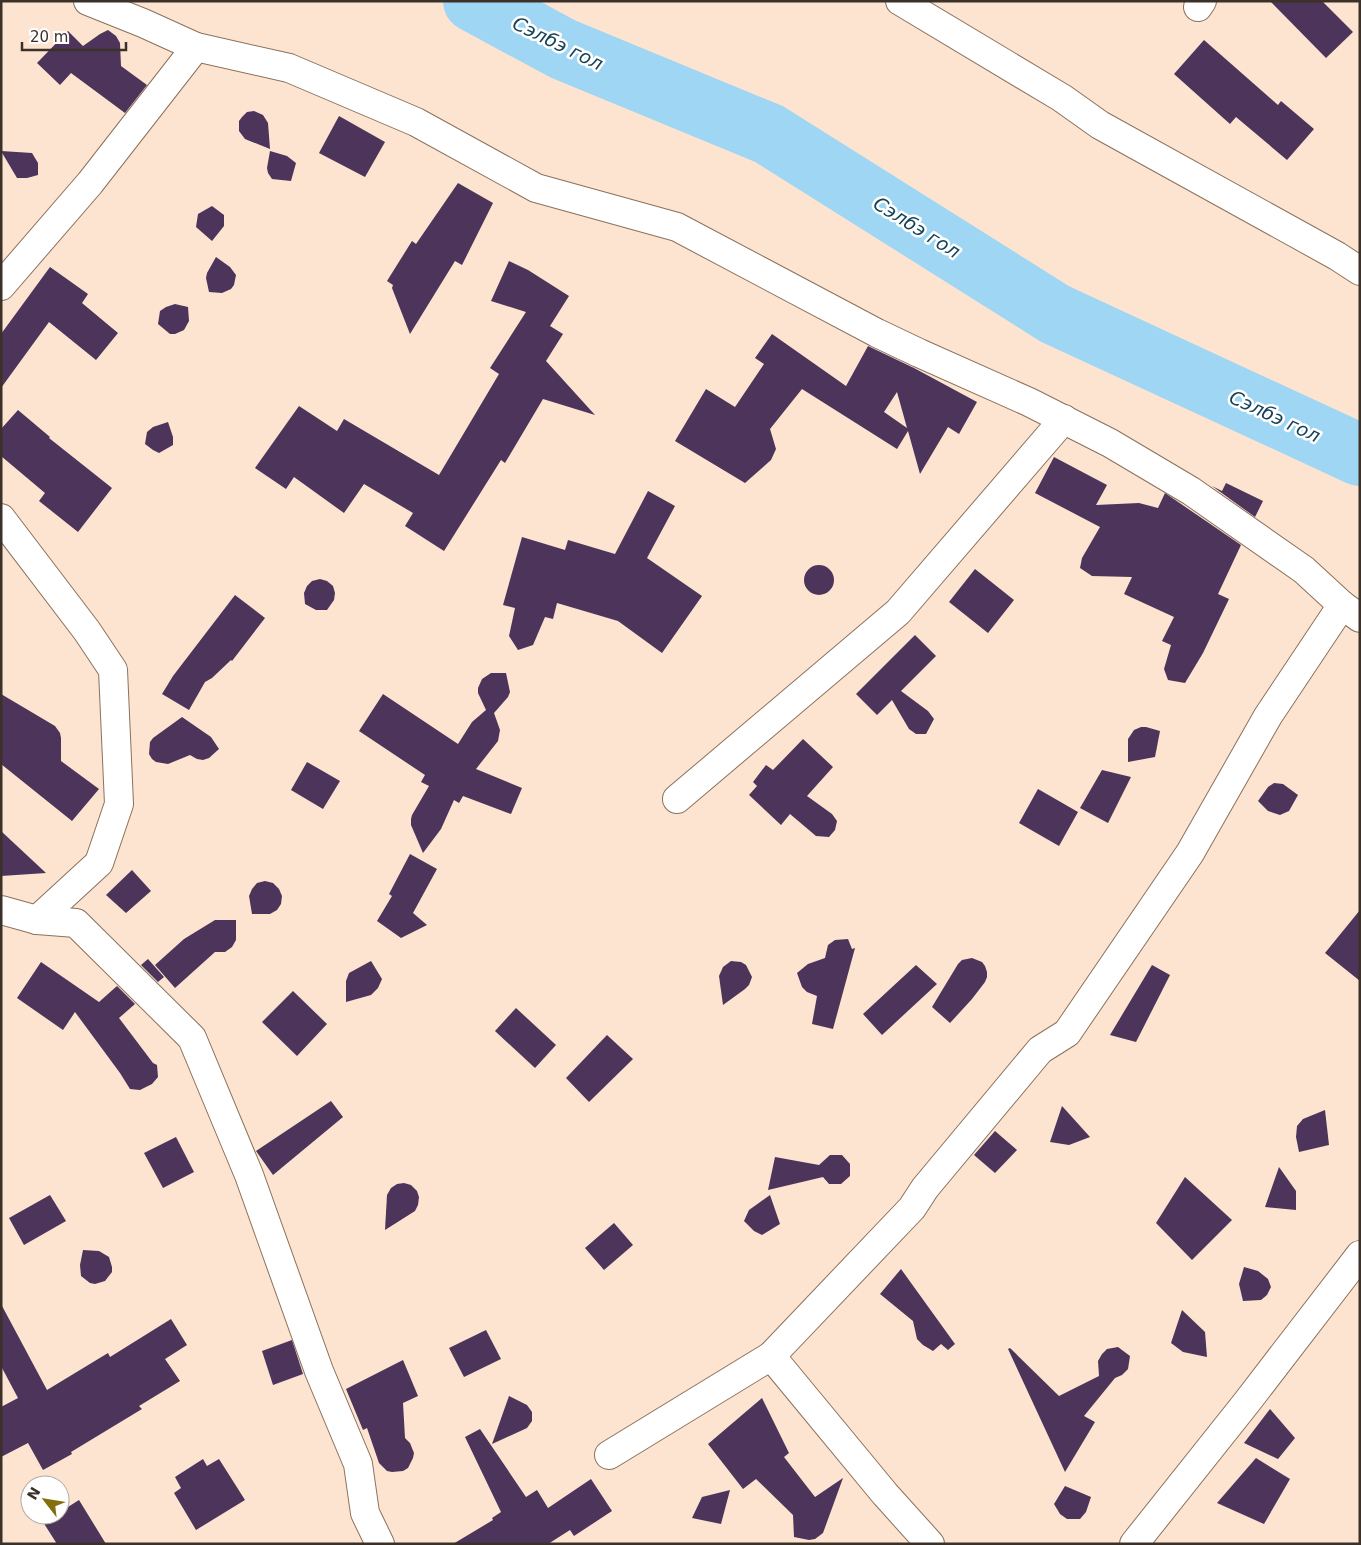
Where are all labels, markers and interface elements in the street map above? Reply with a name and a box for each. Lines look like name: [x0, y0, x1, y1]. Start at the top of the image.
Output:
water label: Сэлбэ гол: [509, 12, 607, 74]
scale bar: [22, 20, 126, 52]
text: 20 m: [30, 28, 68, 46]
water label: Сэлбэ гол: [870, 192, 964, 262]
water label: Сэлбэ гол: [1226, 385, 1324, 447]
north arrow: [20, 1475, 70, 1525]
text: N: [24, 1484, 44, 1502]

